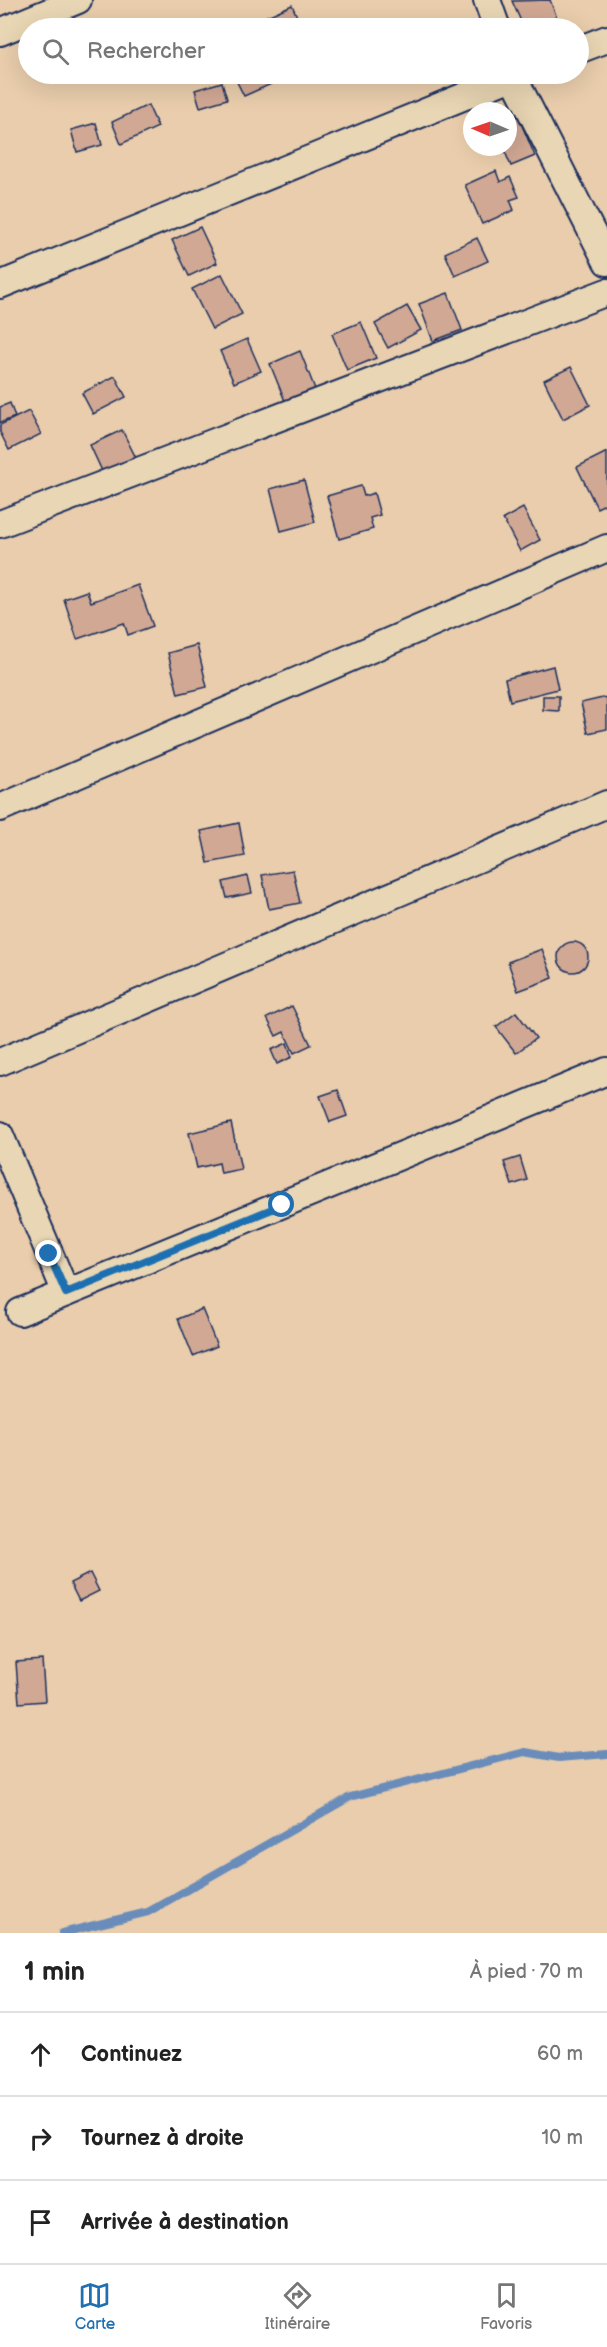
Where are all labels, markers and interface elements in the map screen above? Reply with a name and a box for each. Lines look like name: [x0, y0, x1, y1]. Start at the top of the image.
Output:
search box: [18, 18, 589, 84]
icon: search: [39, 35, 72, 68]
text: Rechercher: [87, 38, 205, 65]
north arrow: [463, 102, 517, 156]
route start: [268, 1191, 294, 1217]
route end: [35, 1240, 61, 1266]
text: 1 min: [24, 1957, 85, 1988]
text: À pied · 70 m: [470, 1960, 583, 1984]
icon: ahead: [24, 2038, 57, 2071]
text: Continuez: [81, 2041, 182, 2068]
text: 60 m: [537, 2042, 583, 2066]
icon: right: [24, 2122, 57, 2155]
text: Tournez à droite: [81, 2125, 244, 2152]
text: 10 m: [542, 2126, 583, 2150]
icon: arrive: [24, 2206, 57, 2239]
text: Arrivée à destination: [81, 2209, 289, 2236]
tab: Carte: [75, 2279, 115, 2334]
tab: Itinéraire: [265, 2279, 330, 2334]
tab: Favoris: [480, 2279, 532, 2334]

